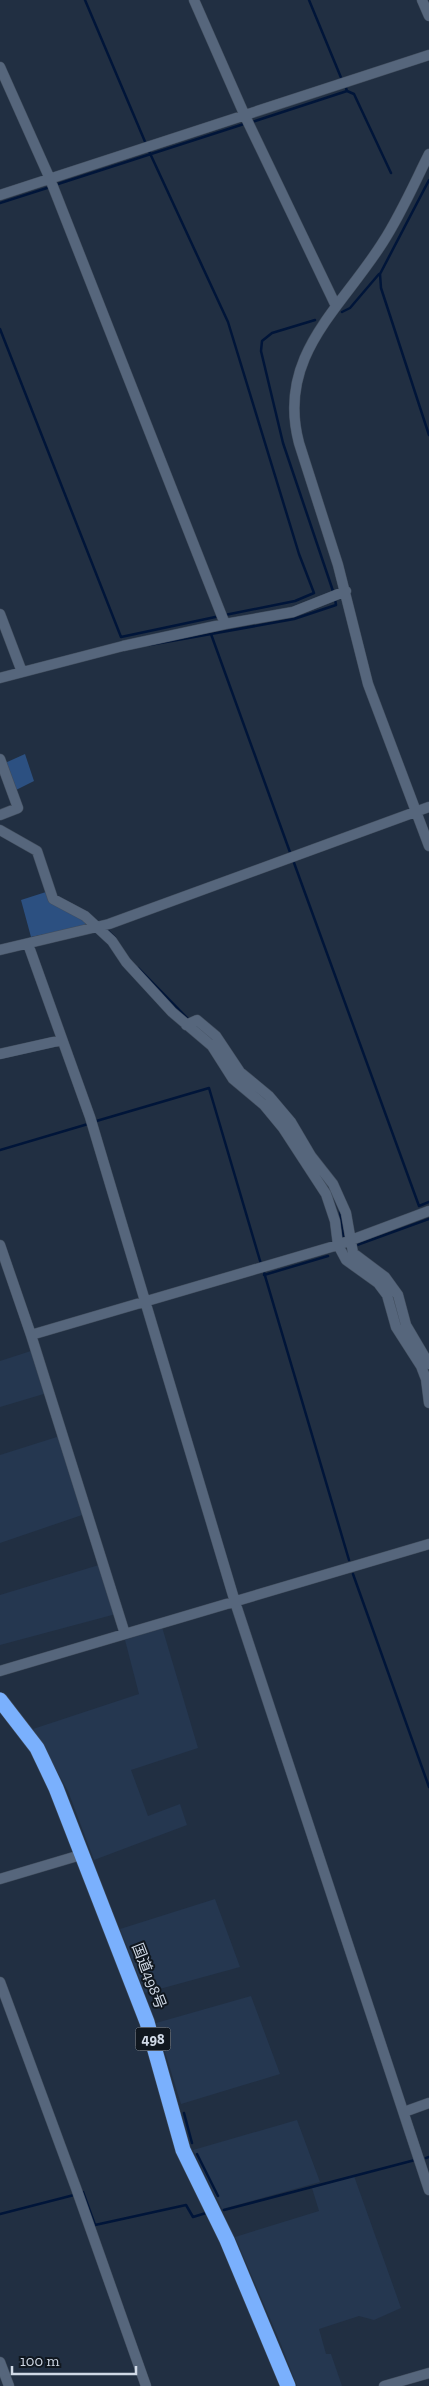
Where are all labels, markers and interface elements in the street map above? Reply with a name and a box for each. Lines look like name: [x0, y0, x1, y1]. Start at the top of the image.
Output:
street label: 国道498号: [128, 1941, 170, 2011]
road number: 498: [136, 2028, 170, 2050]
scale bar: [12, 2344, 136, 2376]
text: 100 m: [20, 2352, 59, 2370]

